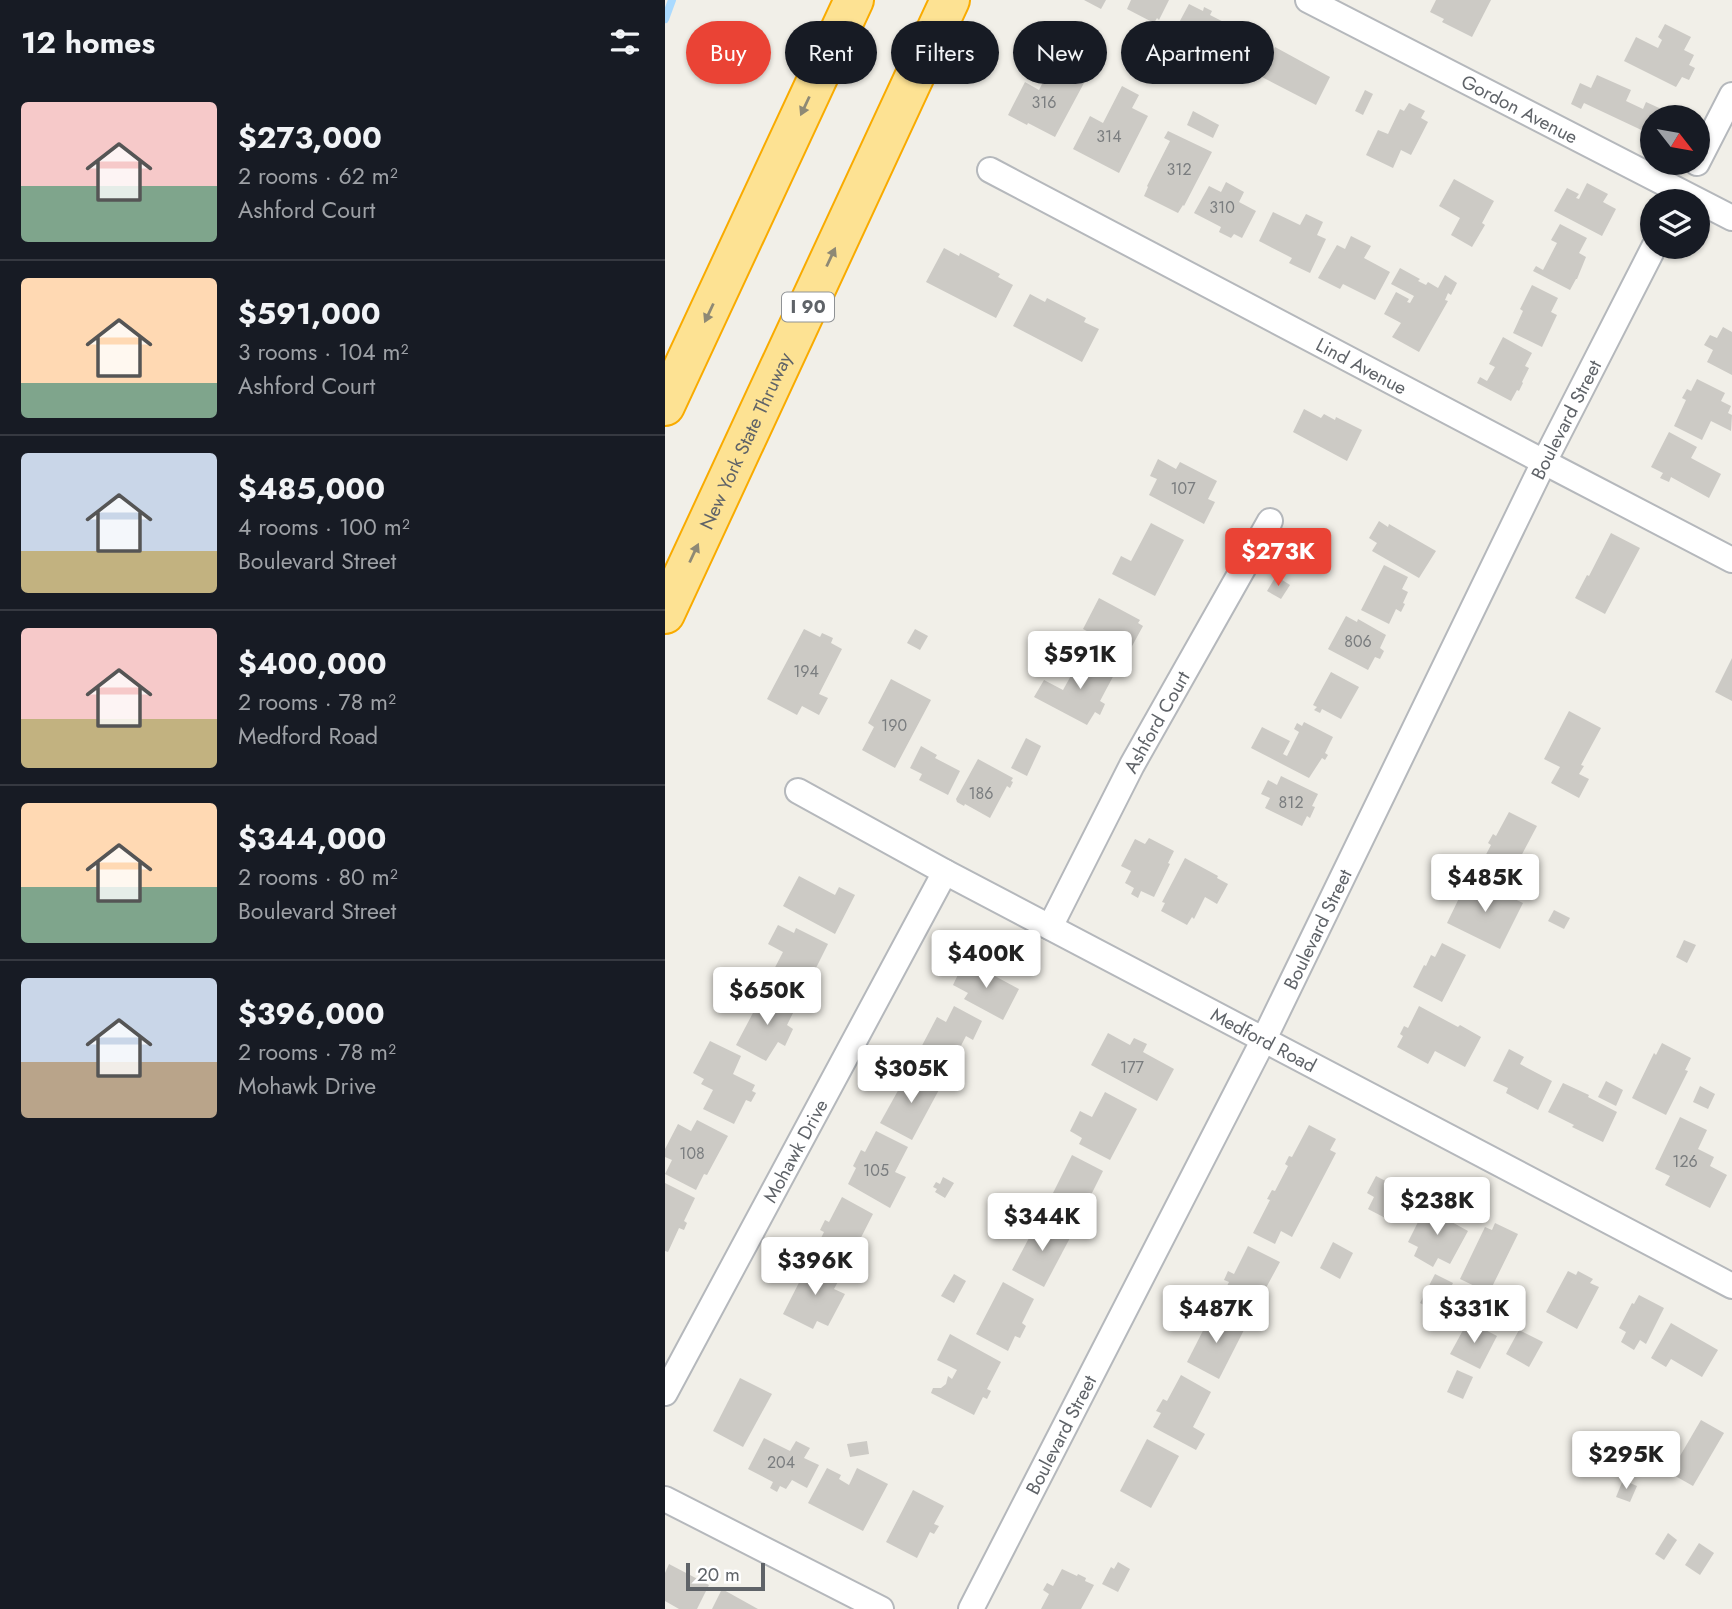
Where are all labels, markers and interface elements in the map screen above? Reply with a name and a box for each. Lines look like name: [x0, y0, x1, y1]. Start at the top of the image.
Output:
text: 12 homes: [21, 21, 155, 64]
chip: Buy: [686, 21, 771, 84]
chip: Rent: [785, 21, 877, 84]
chip: Filters: [891, 21, 999, 84]
chip: New: [1013, 21, 1107, 84]
chip: Apartment: [1121, 21, 1274, 84]
icon: filters: [606, 23, 644, 61]
street label: Gordon Avenue: [1457, 68, 1583, 150]
house number: 316: [1031, 91, 1057, 114]
one-way arrow: [799, 96, 811, 116]
north arrow: [1640, 105, 1710, 175]
map controls: [1640, 105, 1710, 259]
text: $273,000: [238, 116, 382, 159]
house number: 314: [1096, 125, 1122, 148]
icon: home: [77, 130, 161, 214]
house number: 312: [1166, 158, 1192, 181]
text: 2 rooms · 62 m²: [238, 159, 398, 193]
button: layers: [1640, 189, 1710, 259]
text: Ashford Court: [238, 193, 375, 227]
house number: 310: [1209, 196, 1235, 219]
one-way arrow: [826, 247, 837, 268]
text: $591,000: [238, 292, 381, 335]
road number: I 90: [782, 292, 834, 321]
one-way arrow: [703, 302, 714, 323]
icon: home: [77, 306, 161, 390]
street label: Lind Avenue: [1311, 331, 1412, 401]
text: 3 rooms · 104 m²: [238, 335, 408, 369]
street label: New York State Thruway: [693, 347, 798, 534]
street label: Boulevard Street: [1524, 355, 1608, 484]
text: Ashford Court: [238, 369, 375, 403]
text: $485,000: [238, 467, 385, 510]
house number: 107: [1170, 477, 1196, 500]
icon: home: [77, 481, 161, 565]
text: 4 rooms · 100 m²: [238, 510, 410, 544]
pin: $273K: [1229, 528, 1327, 588]
text: $273K: [1241, 534, 1315, 568]
one-way arrow: [688, 543, 700, 563]
text: Boulevard Street: [238, 544, 396, 578]
house number: 806: [1344, 630, 1372, 653]
pin: $591K: [1031, 632, 1129, 691]
text: $591K: [1044, 637, 1116, 671]
text: $400,000: [238, 642, 387, 685]
icon: home: [77, 656, 161, 740]
house number: 194: [793, 660, 819, 683]
street label: Ashford Court: [1117, 666, 1196, 778]
text: 2 rooms · 78 m²: [238, 685, 396, 719]
house number: 190: [881, 714, 907, 737]
text: Medford Road: [238, 719, 378, 753]
house number: 186: [968, 782, 994, 805]
house number: 812: [1278, 791, 1304, 814]
text: $344,000: [238, 817, 386, 860]
icon: home: [77, 831, 161, 915]
pin: $485K: [1436, 855, 1534, 914]
text: 2 rooms · 80 m²: [238, 860, 398, 894]
text: $485K: [1447, 860, 1523, 894]
street label: Boulevard Street: [1277, 864, 1358, 994]
text: Boulevard Street: [238, 894, 396, 928]
pin: $400K: [937, 930, 1035, 990]
text: $400K: [948, 936, 1024, 970]
pin: $650K: [718, 968, 816, 1027]
text: $650K: [729, 973, 805, 1007]
text: $396,000: [238, 992, 385, 1035]
street label: Medford Road: [1206, 1001, 1321, 1079]
icon: home: [77, 1006, 161, 1090]
text: 2 rooms · 78 m²: [238, 1035, 396, 1069]
pin: $305K: [862, 1046, 960, 1105]
text: $305K: [874, 1051, 948, 1085]
house number: 177: [1120, 1056, 1145, 1079]
text: Mohawk Drive: [238, 1069, 376, 1103]
street label: Mohawk Drive: [756, 1094, 834, 1207]
house number: 108: [679, 1142, 705, 1165]
house number: 126: [1672, 1150, 1698, 1173]
house number: 105: [863, 1159, 889, 1182]
pin: $238K: [1388, 1178, 1486, 1237]
text: $238K: [1400, 1183, 1474, 1217]
pin: $344K: [993, 1194, 1091, 1253]
text: $344K: [1004, 1199, 1080, 1233]
pin: $396K: [766, 1238, 864, 1297]
text: $396K: [777, 1243, 853, 1277]
pin: $487K: [1167, 1286, 1265, 1345]
pin: $331K: [1425, 1286, 1523, 1345]
text: $487K: [1179, 1291, 1253, 1325]
text: $331K: [1439, 1291, 1509, 1325]
street label: Boulevard Street: [1019, 1370, 1103, 1499]
pin: $295K: [1577, 1432, 1675, 1491]
text: $295K: [1588, 1437, 1664, 1471]
house number: 204: [767, 1451, 795, 1474]
scale bar: [686, 1560, 765, 1592]
text: 20 m: [697, 1561, 740, 1588]

